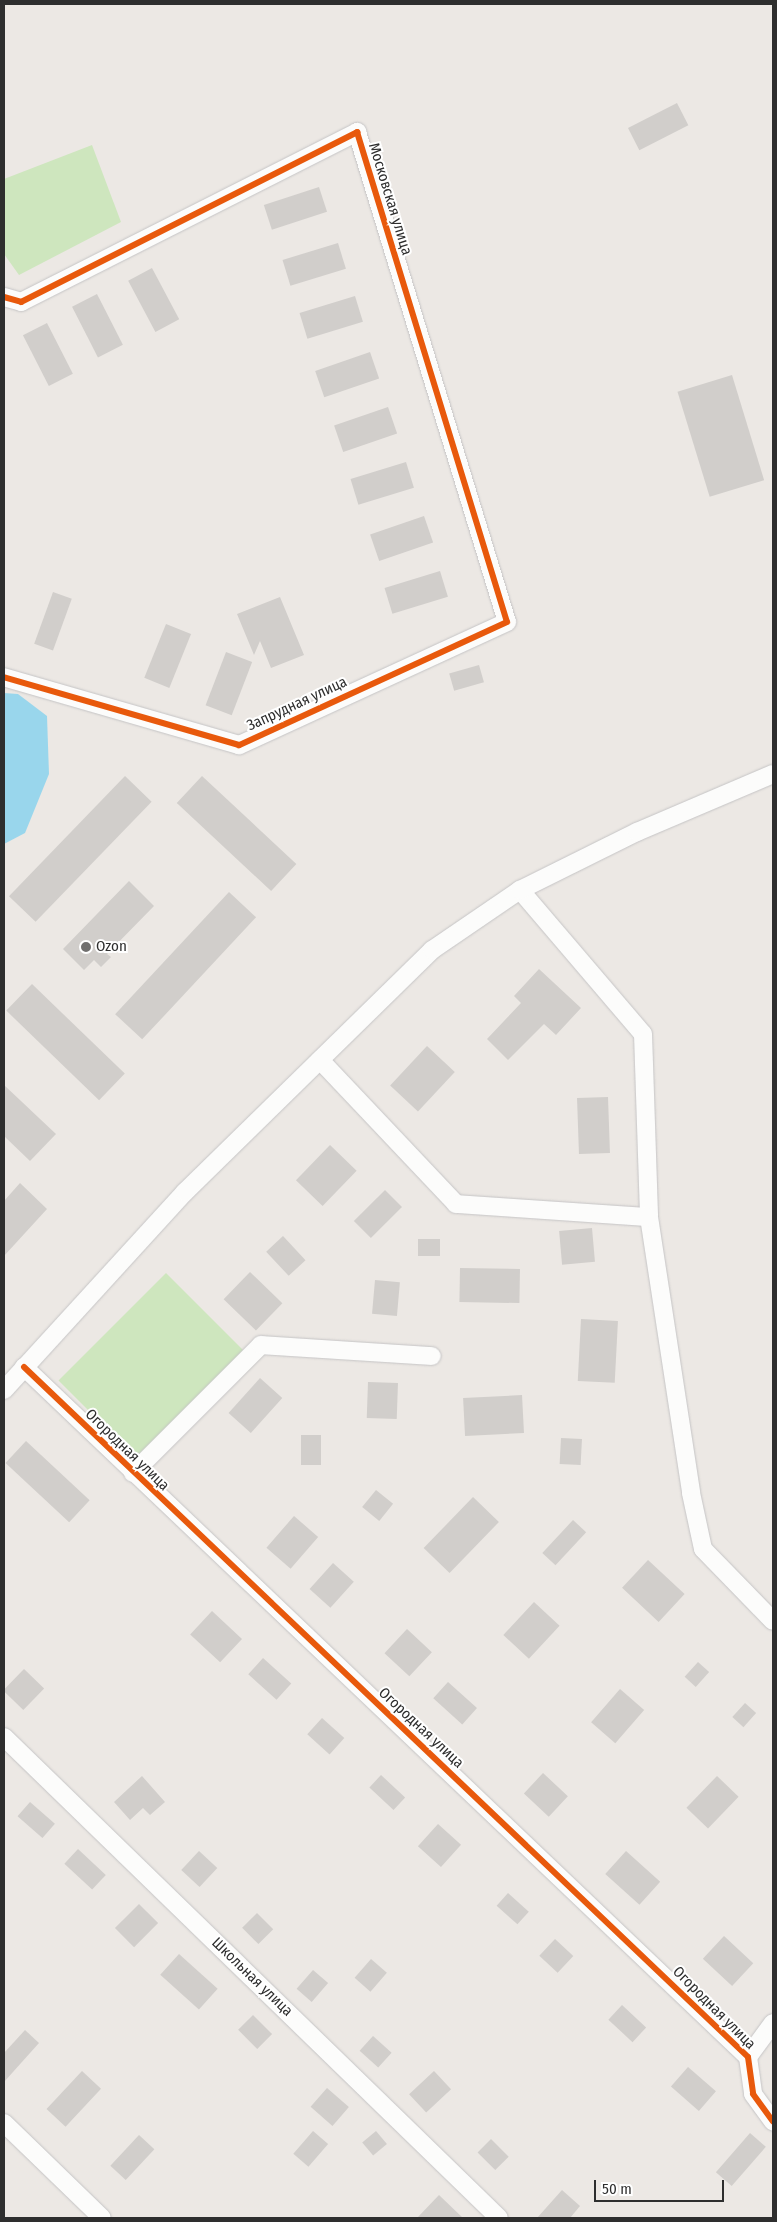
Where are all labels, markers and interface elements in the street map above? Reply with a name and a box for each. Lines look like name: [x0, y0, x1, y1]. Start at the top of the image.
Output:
street label: Московская улица: [364, 141, 416, 257]
street label: Запрудная улица: [244, 673, 350, 735]
place label: Ozon: [96, 938, 127, 956]
marker: Ozon: [80, 941, 92, 953]
street label: Огородная улица: [81, 1405, 173, 1495]
street label: Огородная улица: [375, 1684, 467, 1772]
street label: Школьная улица: [208, 1934, 296, 2020]
street label: Огородная улица: [669, 1963, 759, 2053]
scale bar: [597, 2170, 727, 2202]
text: 50 m: [602, 2180, 632, 2198]

